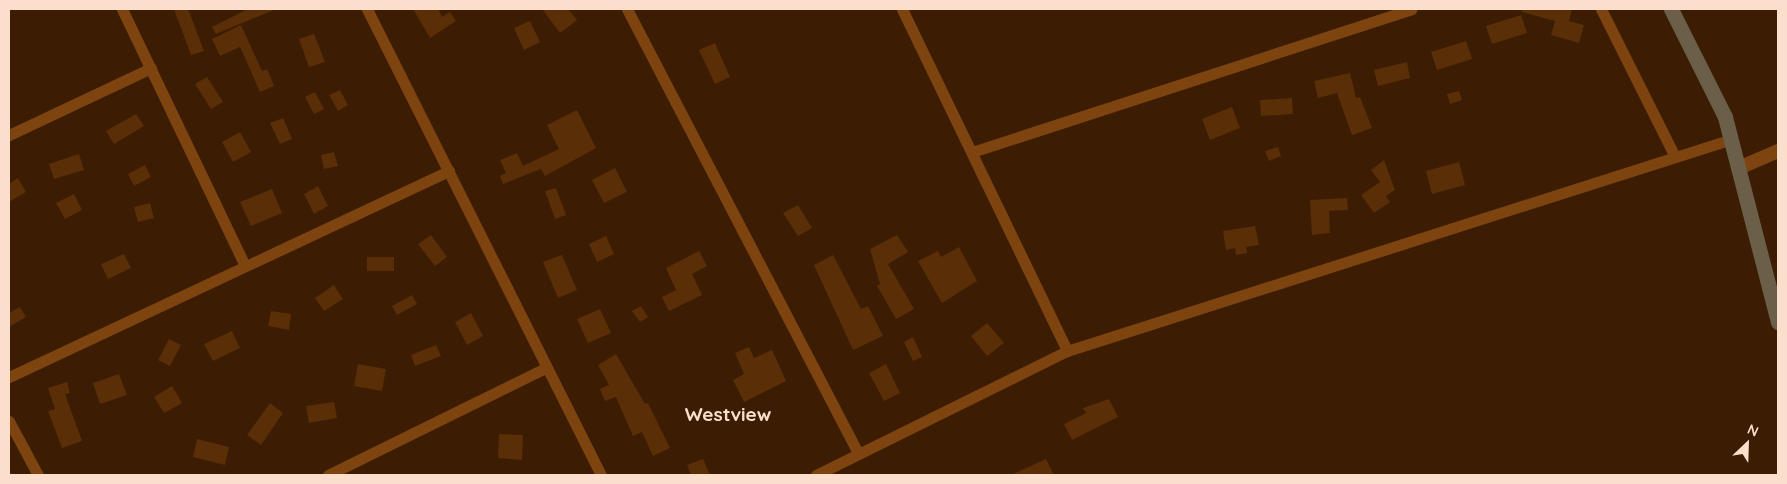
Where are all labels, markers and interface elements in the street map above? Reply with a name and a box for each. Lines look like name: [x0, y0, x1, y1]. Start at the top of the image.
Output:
district label: Westview: [685, 404, 771, 426]
north arrow: [1722, 419, 1772, 469]
text: N: [1745, 420, 1761, 441]

